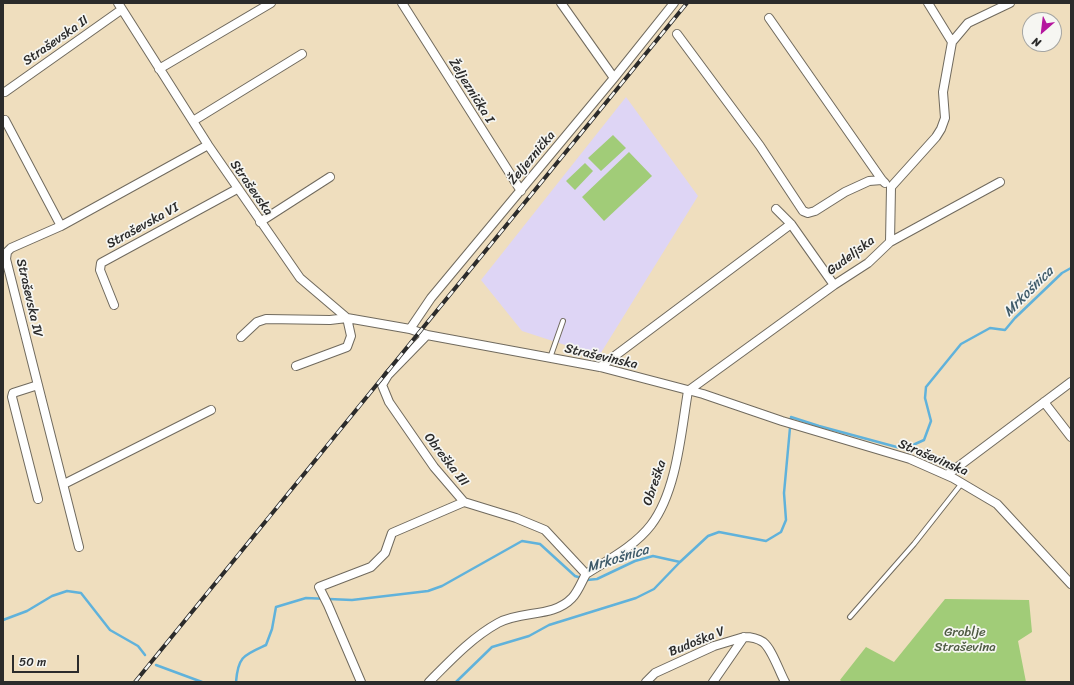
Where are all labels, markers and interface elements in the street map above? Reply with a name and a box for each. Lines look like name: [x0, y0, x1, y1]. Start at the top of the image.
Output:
north arrow: [1022, 12, 1062, 52]
street label: Straševska II: [20, 13, 92, 69]
text: N: [1029, 32, 1044, 52]
street label: Željeznička I: [445, 56, 497, 126]
street label: Željeznička: [505, 128, 559, 188]
street label: Straševska: [226, 157, 276, 219]
street label: Straševska VI: [104, 200, 182, 252]
street label: Gudeljska: [824, 233, 878, 279]
street label: Straševska IV: [12, 257, 46, 339]
water label: Mrkošnica: [1001, 264, 1057, 320]
street label: Straševinska: [563, 341, 639, 373]
street label: Obreška III: [420, 430, 472, 490]
street label: Straševinska: [896, 436, 970, 480]
street label: Obreška: [640, 458, 670, 508]
water label: Mrkošnica: [585, 542, 651, 576]
street label: Budoška V: [667, 624, 727, 660]
park label: Groblje Straševina: [934, 625, 996, 656]
scale bar: [14, 647, 81, 673]
text: 50 m: [19, 651, 46, 673]

